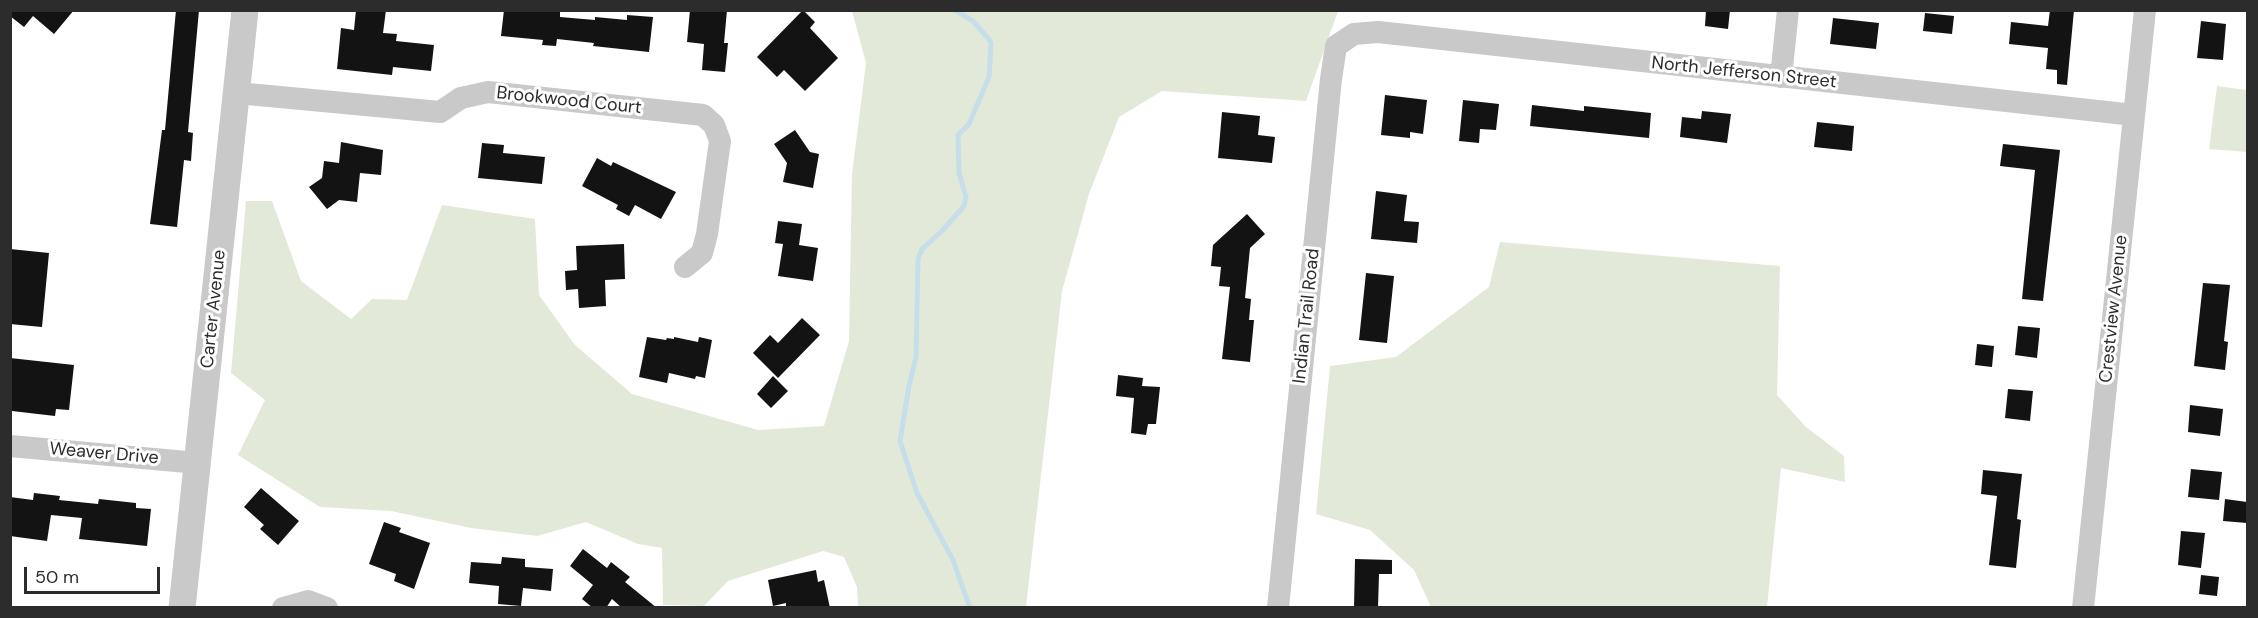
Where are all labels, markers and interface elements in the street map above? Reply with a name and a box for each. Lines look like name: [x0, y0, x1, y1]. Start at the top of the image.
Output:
street label: North Jefferson Street: [1650, 53, 1838, 93]
street label: Brookwood Court: [495, 83, 643, 119]
street label: Crestview Avenue: [2095, 234, 2133, 384]
street label: Indian Trail Road: [1289, 247, 1325, 385]
street label: Carter Avenue: [197, 249, 231, 369]
street label: Weaver Drive: [49, 438, 159, 470]
scale bar: [27, 555, 164, 593]
text: 50 m: [35, 565, 79, 589]

